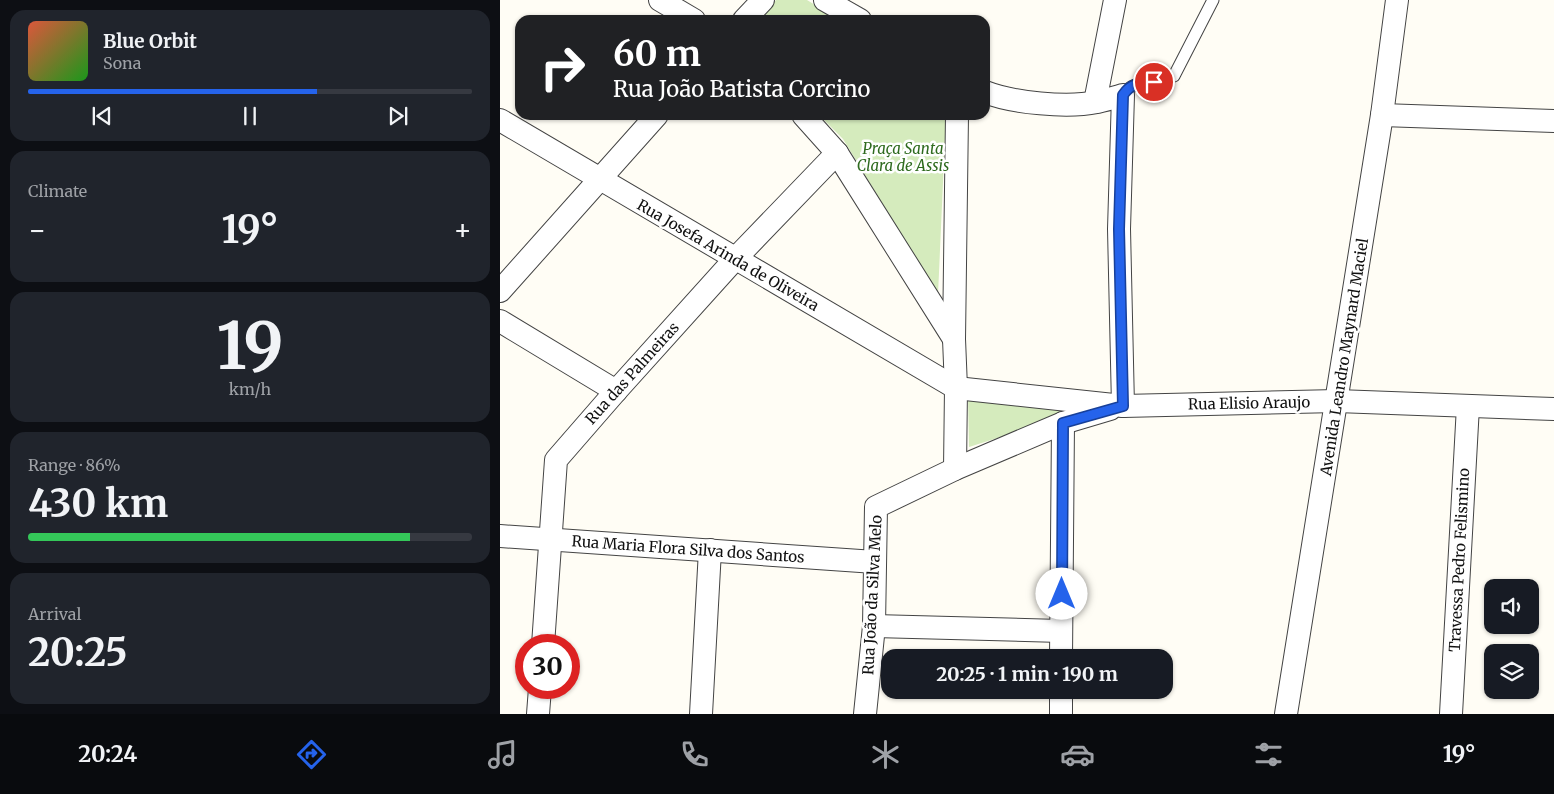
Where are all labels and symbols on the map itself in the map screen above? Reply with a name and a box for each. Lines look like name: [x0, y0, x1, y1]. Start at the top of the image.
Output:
pin: [1133, 61, 1175, 103]
park label: Praça Santa Clara de Assis: [857, 139, 949, 175]
street label: Rua Josefa Arinda de Oliveira: [634, 195, 822, 315]
street label: Avenida Leandro Maynard Maciel: [1316, 236, 1372, 478]
street label: Rua das Palmeiras: [581, 318, 683, 428]
street label: Rua Elisio Araujo: [1188, 392, 1311, 414]
street label: Travessa Pedro Felismino: [1445, 467, 1473, 653]
street label: Rua João da Silva Melo: [858, 514, 886, 676]
street label: Rua Maria Flora Silva dos Santos: [571, 531, 805, 567]
position arrow: [1035, 567, 1087, 619]
speed limit sign: 30: [515, 634, 580, 699]

